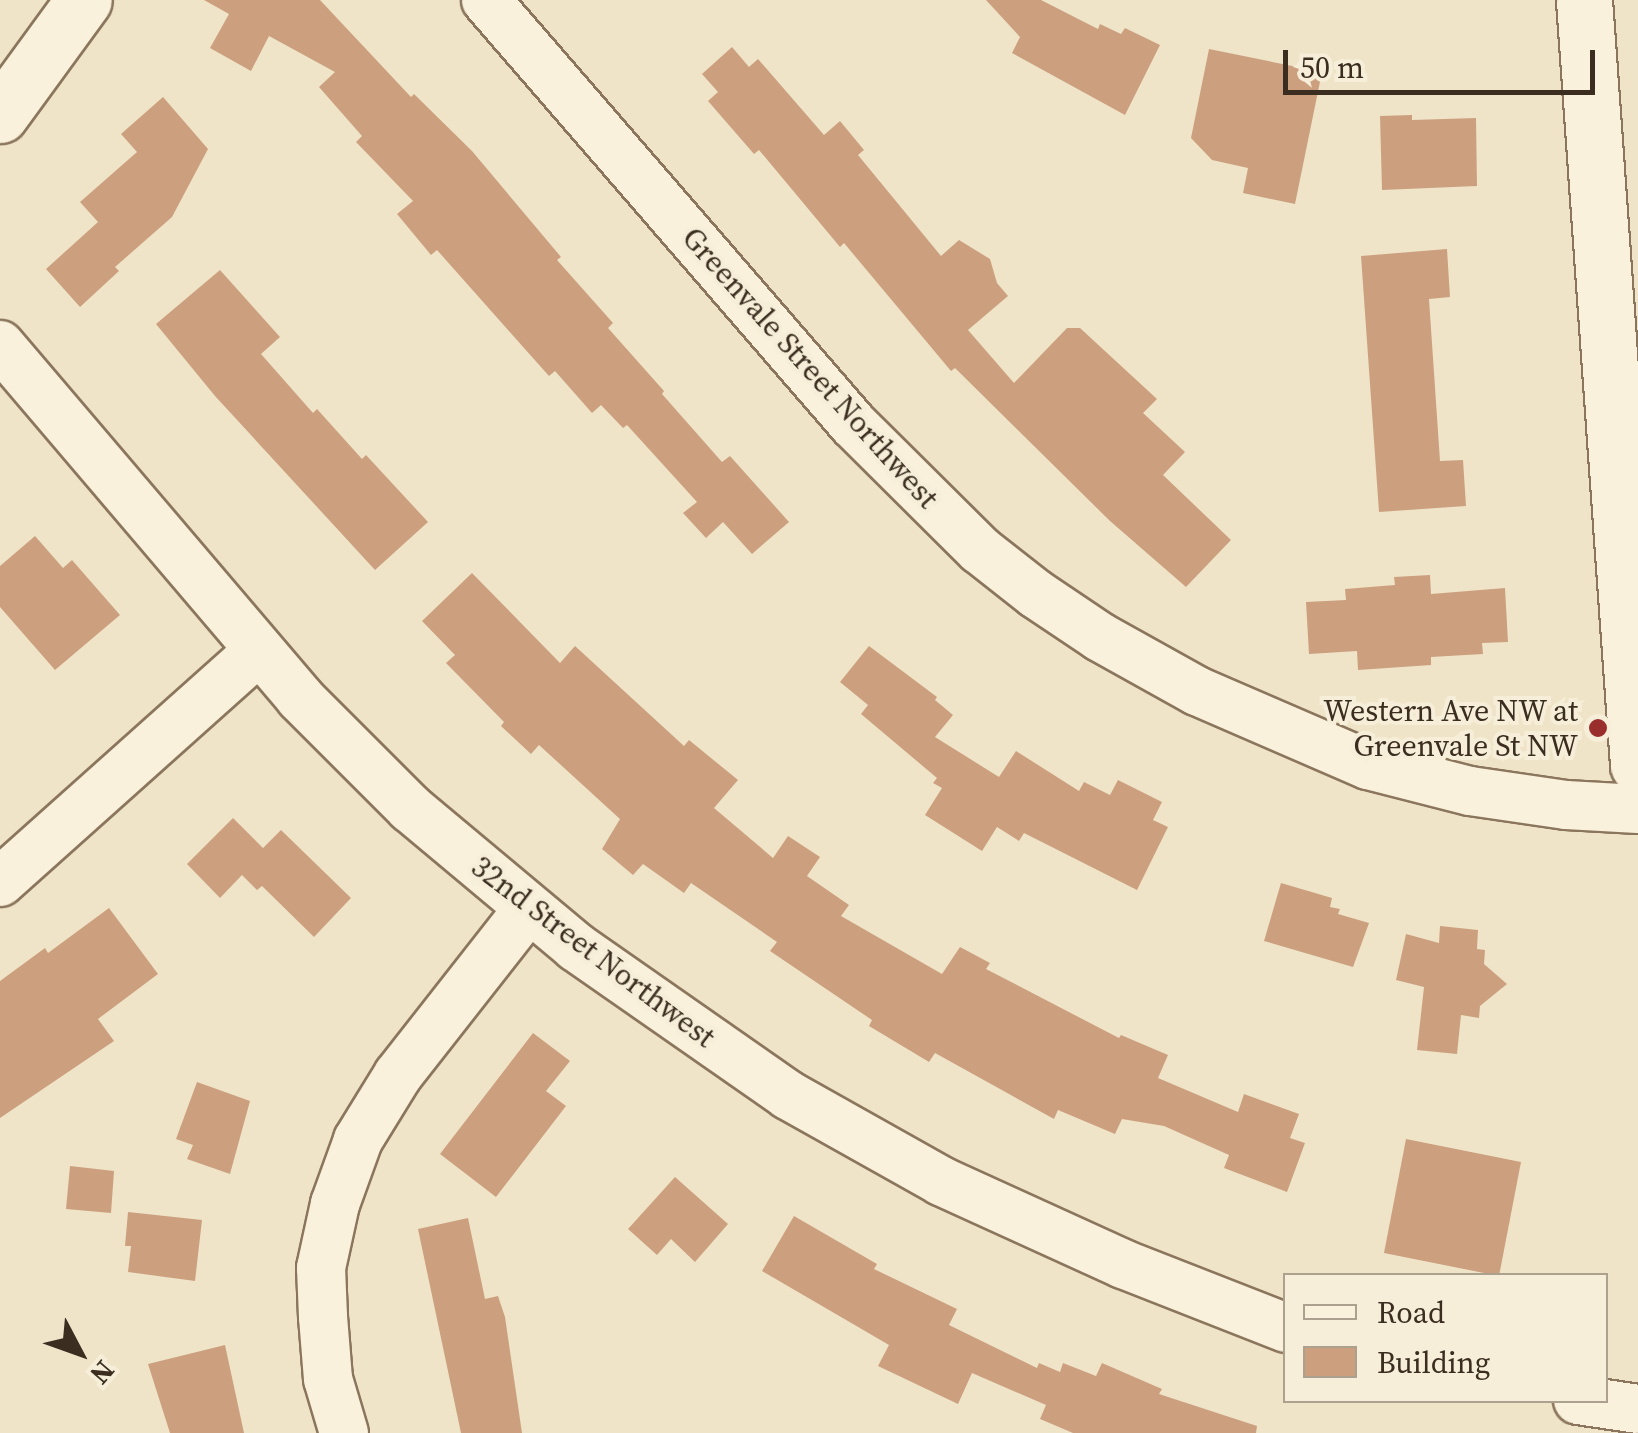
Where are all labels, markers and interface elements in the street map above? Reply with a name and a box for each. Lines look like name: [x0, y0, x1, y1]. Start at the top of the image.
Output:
scale bar: [1288, 30, 1600, 92]
text: 50 m: [1300, 47, 1364, 88]
street label: Greenvale Street Northwest: [674, 220, 946, 516]
place label: Western Ave NW at Greenvale St NW: [1322, 693, 1578, 764]
marker: Western Ave NW at Greenvale St NW: [1587, 717, 1609, 739]
street label: 32nd Street Northwest: [464, 849, 722, 1055]
legend: [1283, 1273, 1608, 1403]
text: Road: [1377, 1292, 1445, 1333]
north arrow: [30, 1303, 130, 1403]
text: Building: [1377, 1342, 1490, 1383]
text: N: [82, 1353, 124, 1393]

